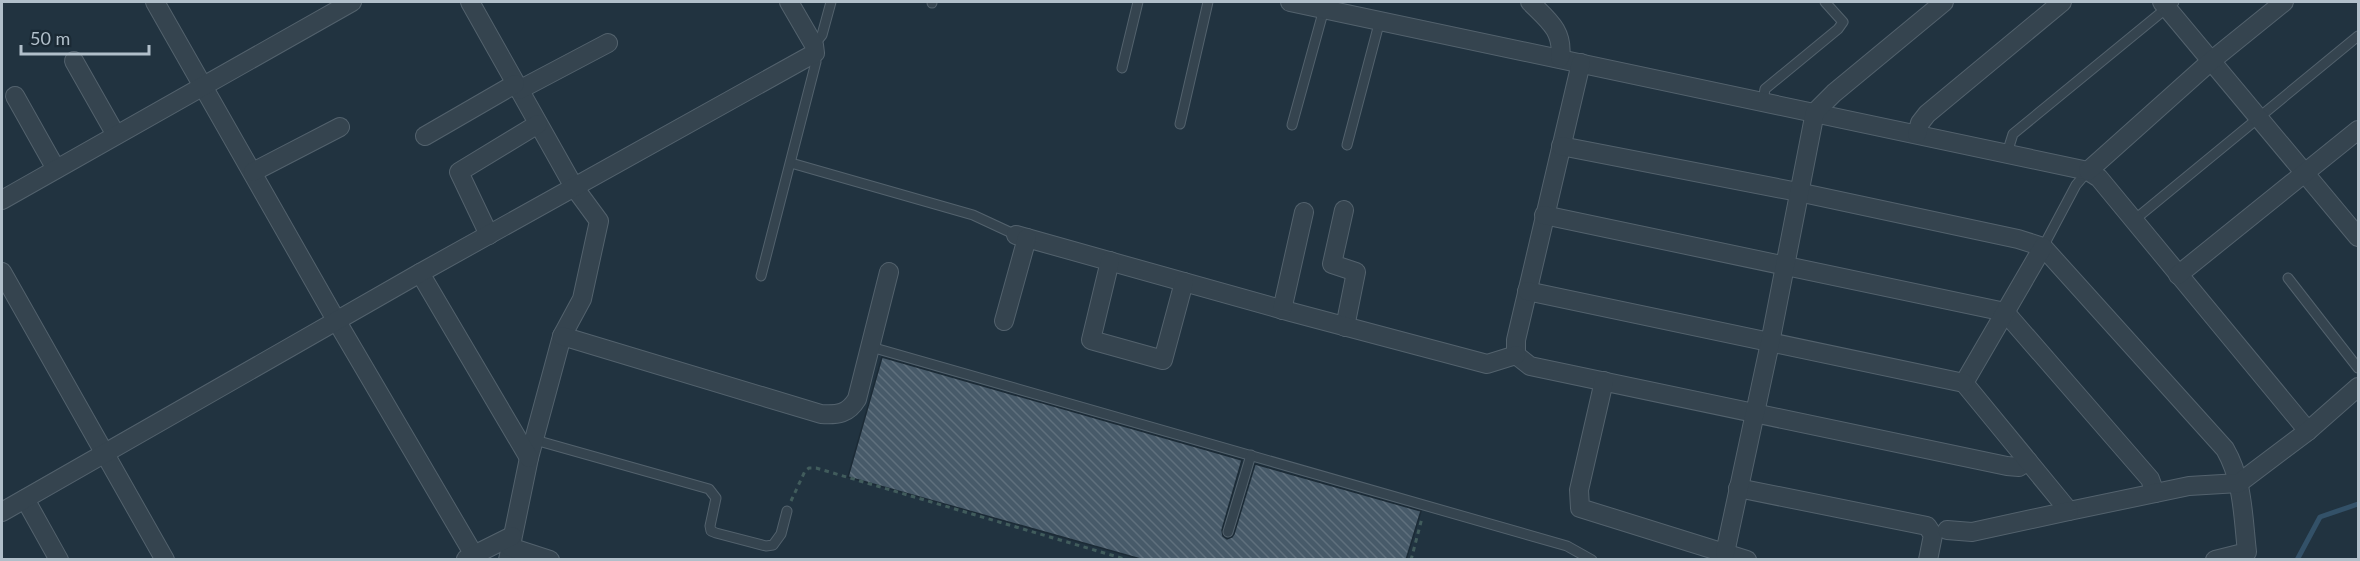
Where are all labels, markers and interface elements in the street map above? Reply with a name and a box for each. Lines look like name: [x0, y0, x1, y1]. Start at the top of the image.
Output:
scale bar: [21, 18, 148, 56]
text: 50 m: [30, 27, 70, 49]

